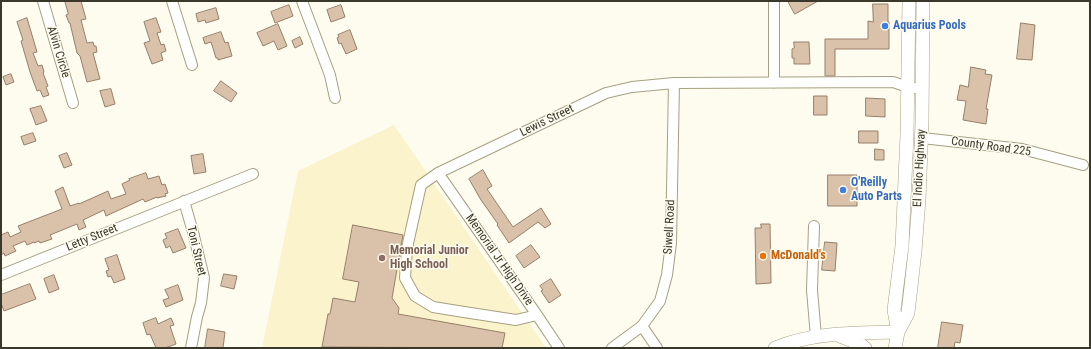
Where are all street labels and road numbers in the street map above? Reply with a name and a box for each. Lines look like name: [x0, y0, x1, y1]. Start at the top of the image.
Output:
street label: Alvin Circle: [43, 24, 73, 80]
street label: Lewis Street: [518, 102, 576, 140]
street label: El Indio Highway: [911, 129, 929, 207]
street label: County Road 225: [950, 134, 1032, 160]
street label: Siwell Road: [661, 199, 679, 255]
street label: Memorial Jr High Drive: [462, 212, 536, 308]
street label: Letty Street: [64, 221, 120, 255]
street label: Toni Street: [183, 224, 209, 278]

